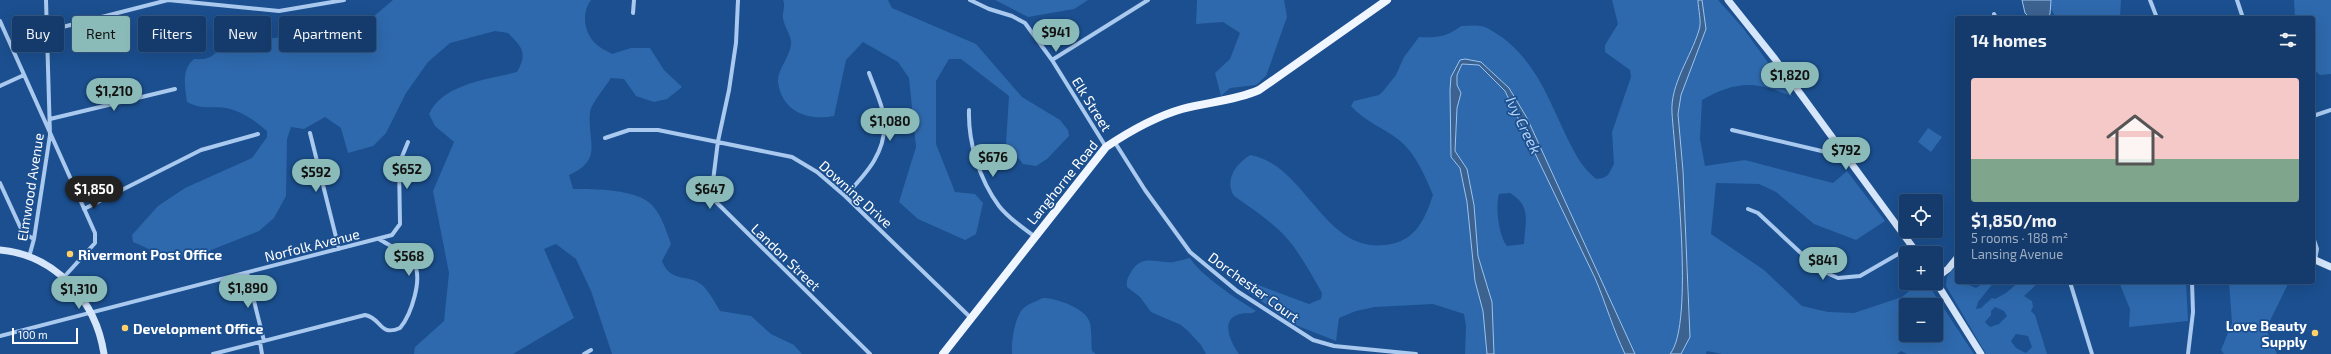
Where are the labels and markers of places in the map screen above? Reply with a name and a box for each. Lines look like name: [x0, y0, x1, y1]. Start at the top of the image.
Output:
pin: $941: [1032, 19, 1080, 53]
pin: $1,820: [1757, 62, 1823, 96]
pin: $1,210: [81, 78, 147, 112]
pin: $1,080: [857, 108, 923, 142]
pin: $792: [1822, 137, 1870, 171]
pin: $676: [969, 144, 1017, 178]
pin: $652: [383, 156, 431, 190]
pin: $592: [292, 159, 340, 193]
pin: $1,850: [61, 176, 127, 210]
pin: $647: [686, 176, 734, 210]
pin: $568: [385, 243, 433, 277]
place label: Rivermont Post Office: [78, 246, 222, 263]
pin: $841: [1799, 247, 1847, 281]
marker: Rivermont Post Office: [65, 249, 75, 259]
pin: $1,890: [215, 275, 281, 309]
pin: $1,310: [46, 276, 112, 310]
place label: Love Beauty Supply: [2226, 317, 2307, 350]
place label: Development Office: [133, 320, 264, 337]
marker: Development Office: [120, 323, 130, 333]
marker: Love Beauty Supply: [2310, 328, 2320, 338]

